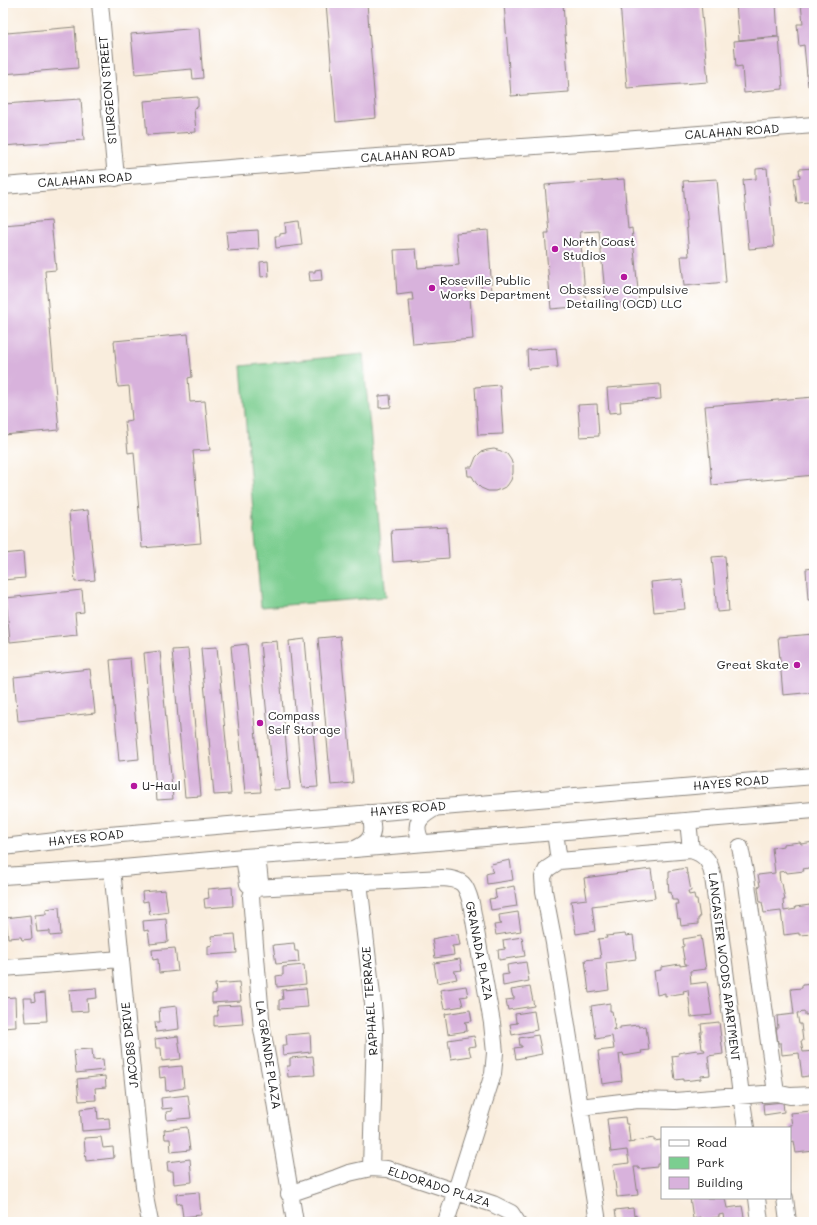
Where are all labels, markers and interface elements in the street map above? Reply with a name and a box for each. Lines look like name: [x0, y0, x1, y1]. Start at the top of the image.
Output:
street label: STURGEON STREET: [94, 35, 120, 145]
street label: CALAHAN ROAD: [684, 120, 780, 142]
street label: CALAHAN ROAD: [360, 143, 456, 165]
street label: CALAHAN ROAD: [37, 168, 133, 190]
place label: North Coast Studios: [563, 233, 635, 263]
marker: North Coast Studios: [550, 244, 560, 254]
place label: Roseville Public Works Department: [440, 272, 551, 302]
marker: Obsessive Compulsive Detailing (OCD) LLC: [619, 272, 629, 282]
place label: Obsessive Compulsive Detailing (OCD) LLC: [560, 281, 688, 311]
marker: Roseville Public Works Department: [427, 283, 437, 293]
place label: Great Skate: [717, 656, 789, 672]
marker: Great Skate: [792, 660, 802, 670]
place label: Compass Self Storage: [268, 707, 341, 737]
marker: Compass Self Storage: [255, 718, 265, 728]
street label: HAYES ROAD: [692, 771, 769, 793]
place label: U-Haul: [142, 777, 181, 793]
marker: U-Haul: [129, 781, 139, 791]
street label: HAYES ROAD: [369, 797, 446, 819]
street label: HAYES ROAD: [47, 825, 124, 849]
street label: LANCASTER WOODS APARTMENT: [705, 872, 745, 1062]
street label: GRANADA PLAZA: [463, 900, 497, 1002]
street label: RAPHAEL TERRACE: [357, 946, 381, 1056]
street label: LA GRANDE PLAZA: [253, 1000, 285, 1110]
street label: JACOBS DRIVE: [117, 1001, 141, 1089]
legend: [661, 1127, 791, 1199]
text: Road: [697, 1134, 727, 1150]
text: Park: [697, 1154, 724, 1170]
street label: ELDORADO PLAZA: [386, 1162, 493, 1210]
text: Building: [697, 1174, 743, 1190]

